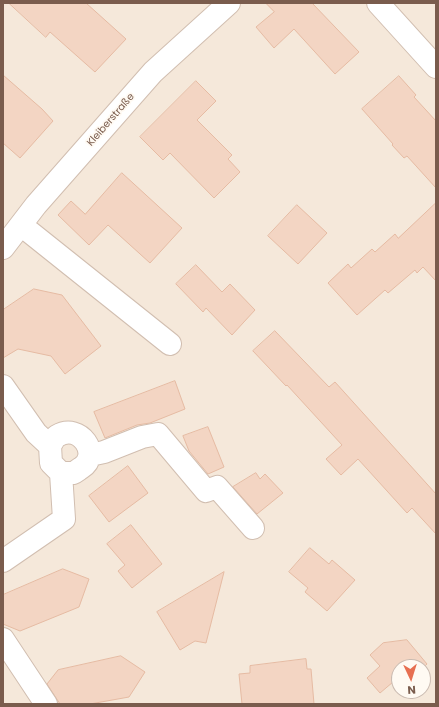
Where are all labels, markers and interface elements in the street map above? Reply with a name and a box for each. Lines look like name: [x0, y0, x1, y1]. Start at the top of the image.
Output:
street label: Kleiberstraße: [85, 91, 137, 149]
north arrow: [391, 659, 431, 699]
text: N: [407, 682, 416, 698]

